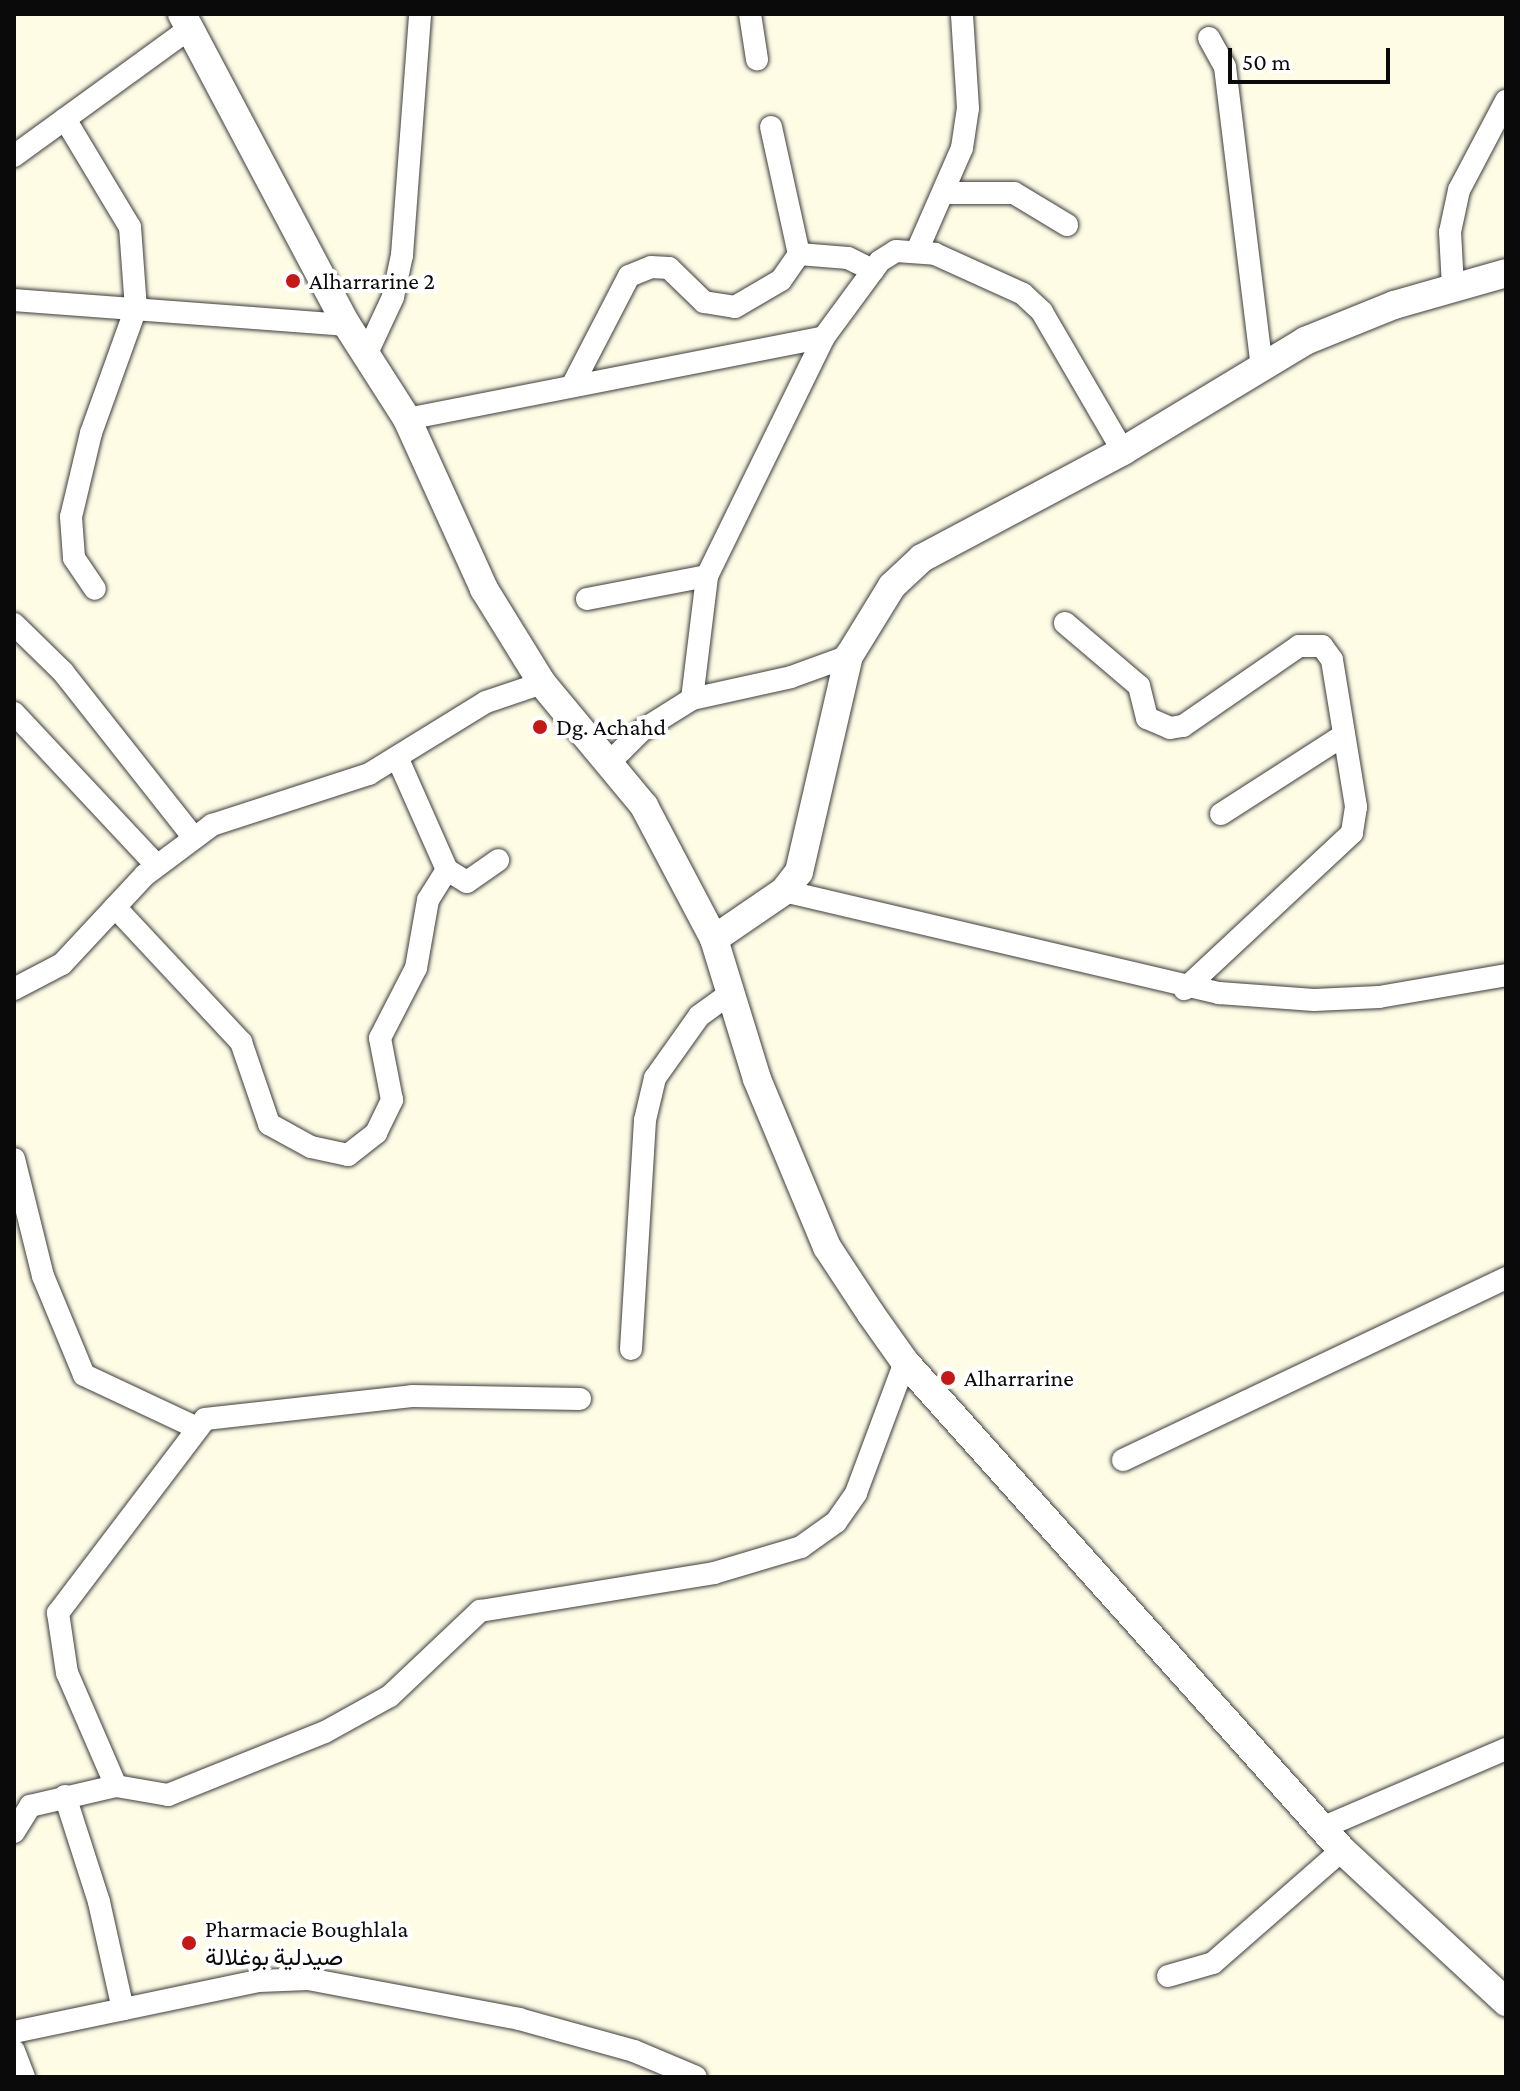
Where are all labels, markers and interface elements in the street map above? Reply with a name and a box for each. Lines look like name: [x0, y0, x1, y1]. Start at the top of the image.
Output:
scale bar: [1232, 32, 1394, 82]
text: 50 m: [1242, 48, 1291, 75]
place label: Alharrarine 2: [309, 267, 435, 295]
marker: Alharrarine 2: [284, 272, 302, 290]
place label: Dg. Achahd: [556, 713, 666, 741]
marker: Dg. Achahd: [531, 718, 549, 736]
place label: Alharrarine: [964, 1364, 1074, 1392]
marker: Alharrarine: [939, 1369, 957, 1387]
place label: Pharmacie Boughlala صيدلية بوغلالة: [205, 1915, 408, 1971]
marker: Pharmacie Boughlala صيدلية بوغلالة: [180, 1934, 198, 1952]

